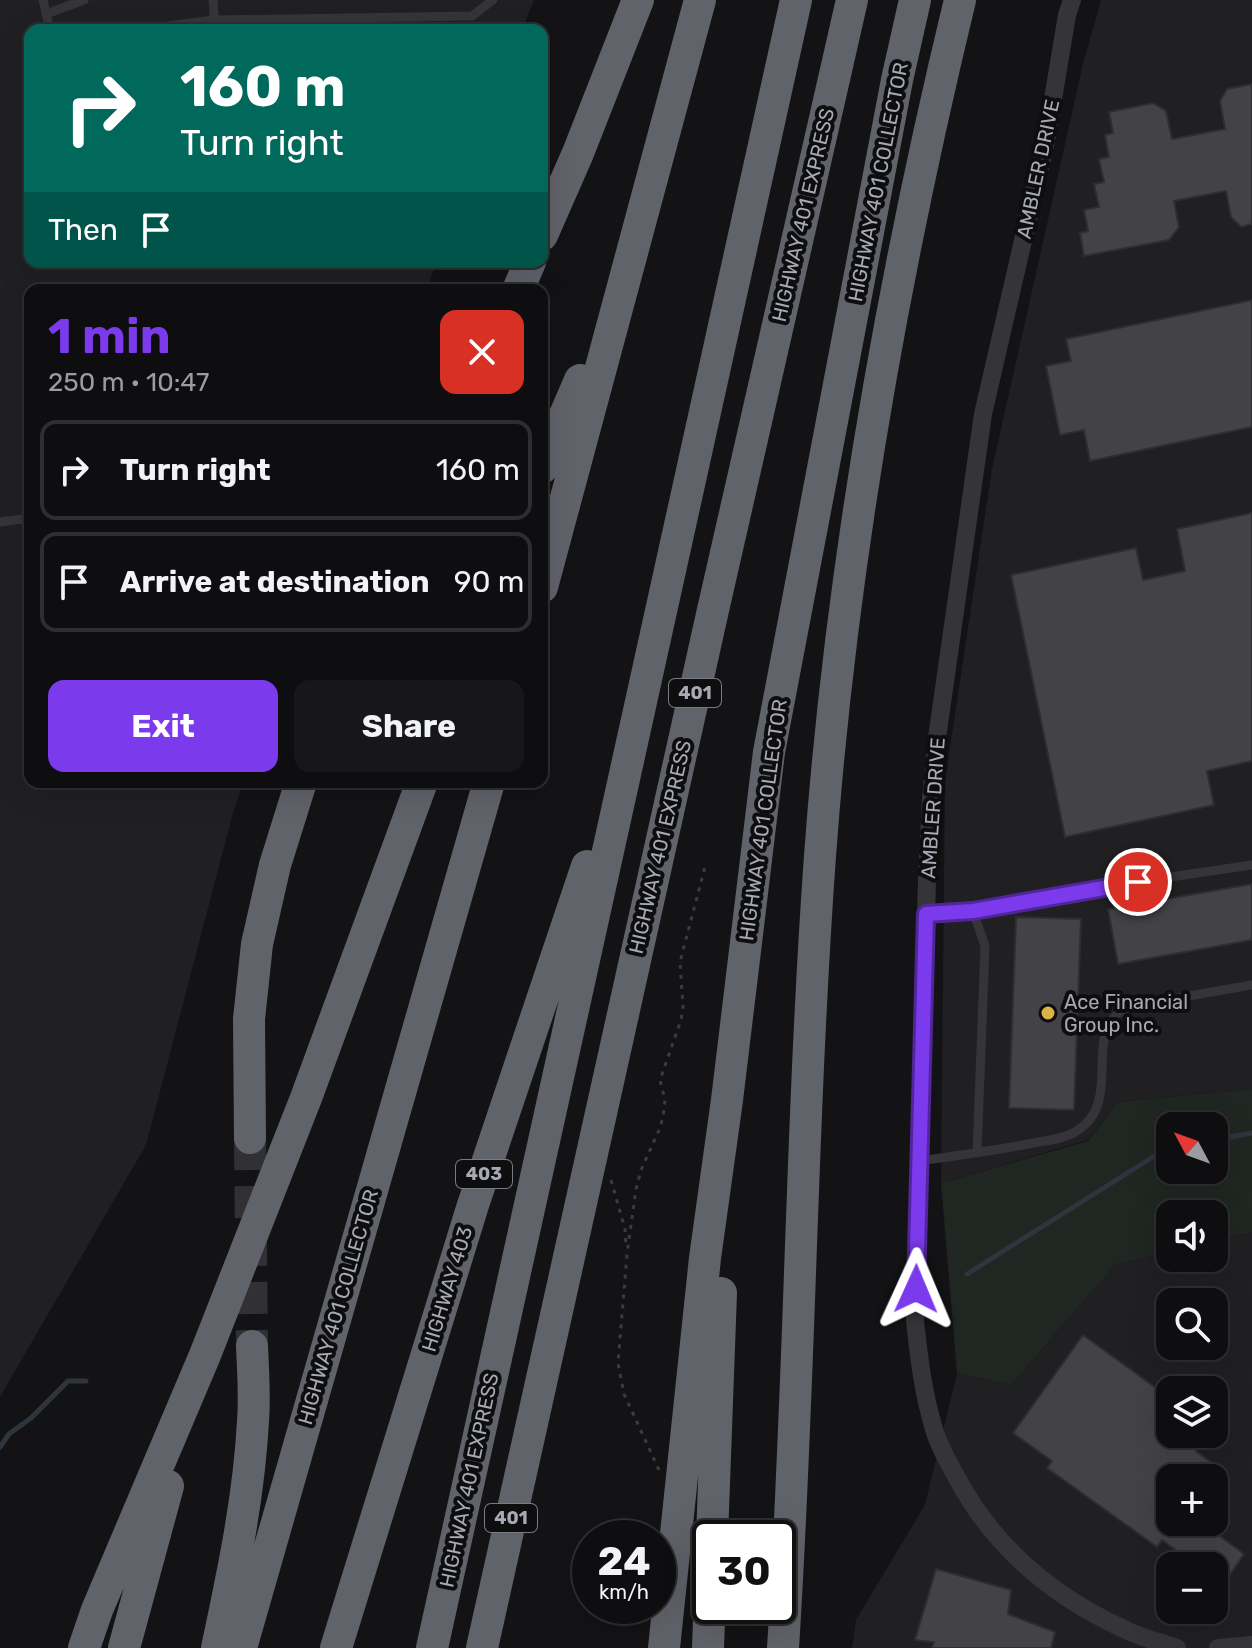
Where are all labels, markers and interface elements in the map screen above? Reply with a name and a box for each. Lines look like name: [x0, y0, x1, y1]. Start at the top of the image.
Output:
text: 160 m: [180, 54, 346, 120]
icon: right: [48, 56, 152, 160]
street label: HIGHWAY 401 COLLECTOR: [843, 60, 913, 304]
street label: AMBLER DRIVE: [1012, 97, 1064, 241]
street label: HIGHWAY 401 EXPRESS: [767, 106, 839, 324]
text: Turn right: [180, 121, 344, 164]
icon: arrive: [134, 208, 178, 252]
text: Then: [48, 212, 118, 248]
text: 1 min: [48, 308, 171, 365]
button: close: [440, 310, 524, 394]
text: 250 m · 10:47: [48, 367, 209, 398]
icon: right: [52, 448, 96, 492]
text: Turn right: [120, 452, 271, 488]
text: 160 m: [436, 452, 520, 488]
icon: arrive: [52, 560, 96, 604]
text: Arrive at destination: [120, 564, 430, 600]
text: 90 m: [454, 564, 525, 600]
road number: 401: [669, 679, 721, 707]
button: Exit: [48, 680, 278, 772]
button: Share: [294, 680, 524, 772]
street label: HIGHWAY 401 COLLECTOR: [734, 698, 792, 942]
street label: AMBLER DRIVE: [916, 737, 950, 879]
street label: HIGHWAY 401 EXPRESS: [624, 738, 696, 956]
pin: [1104, 848, 1172, 916]
icon: arrive: [1116, 860, 1160, 904]
place label: Ace Financial Group Inc.: [1064, 990, 1188, 1037]
marker: Ace Financial Group Inc.: [1039, 1004, 1057, 1022]
north arrow: [1156, 1112, 1228, 1184]
map controls: [1156, 1112, 1228, 1624]
road number: 403: [456, 1160, 512, 1188]
street label: HIGHWAY 401 COLLECTOR: [293, 1187, 383, 1427]
button: sound: [1156, 1200, 1228, 1272]
street label: HIGHWAY 403: [417, 1224, 477, 1354]
position arrow: [874, 1247, 958, 1331]
button: search: [1156, 1288, 1228, 1360]
street label: HIGHWAY 401 EXPRESS: [435, 1371, 503, 1589]
button: layers: [1156, 1376, 1228, 1448]
button: +: [1156, 1464, 1228, 1536]
road number: 401: [485, 1504, 537, 1532]
speed limit sign: 30: [692, 1520, 796, 1624]
text: 24: [597, 1538, 651, 1585]
button: −: [1156, 1552, 1228, 1624]
text: km/h: [599, 1580, 649, 1604]

